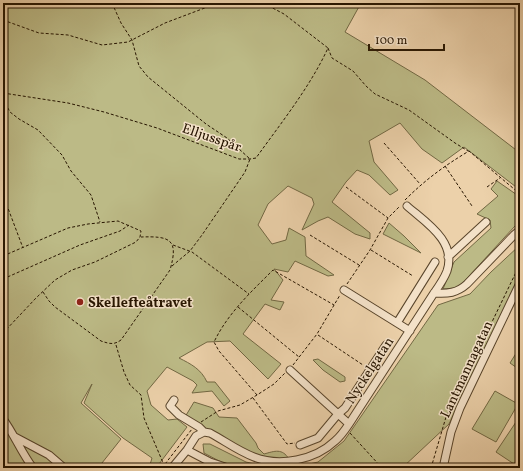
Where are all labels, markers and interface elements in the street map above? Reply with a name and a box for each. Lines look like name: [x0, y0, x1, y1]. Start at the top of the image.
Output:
scale bar: [369, 26, 444, 52]
text: 100 m: [375, 33, 408, 49]
street label: Elljusspår: [179, 119, 244, 157]
place label: Skellefteåtravet: [88, 294, 192, 313]
marker: Skellefteåtravet: [75, 297, 85, 307]
street label: Lantmannagatan: [436, 318, 498, 421]
street label: Nyckelgatan: [342, 334, 399, 408]

